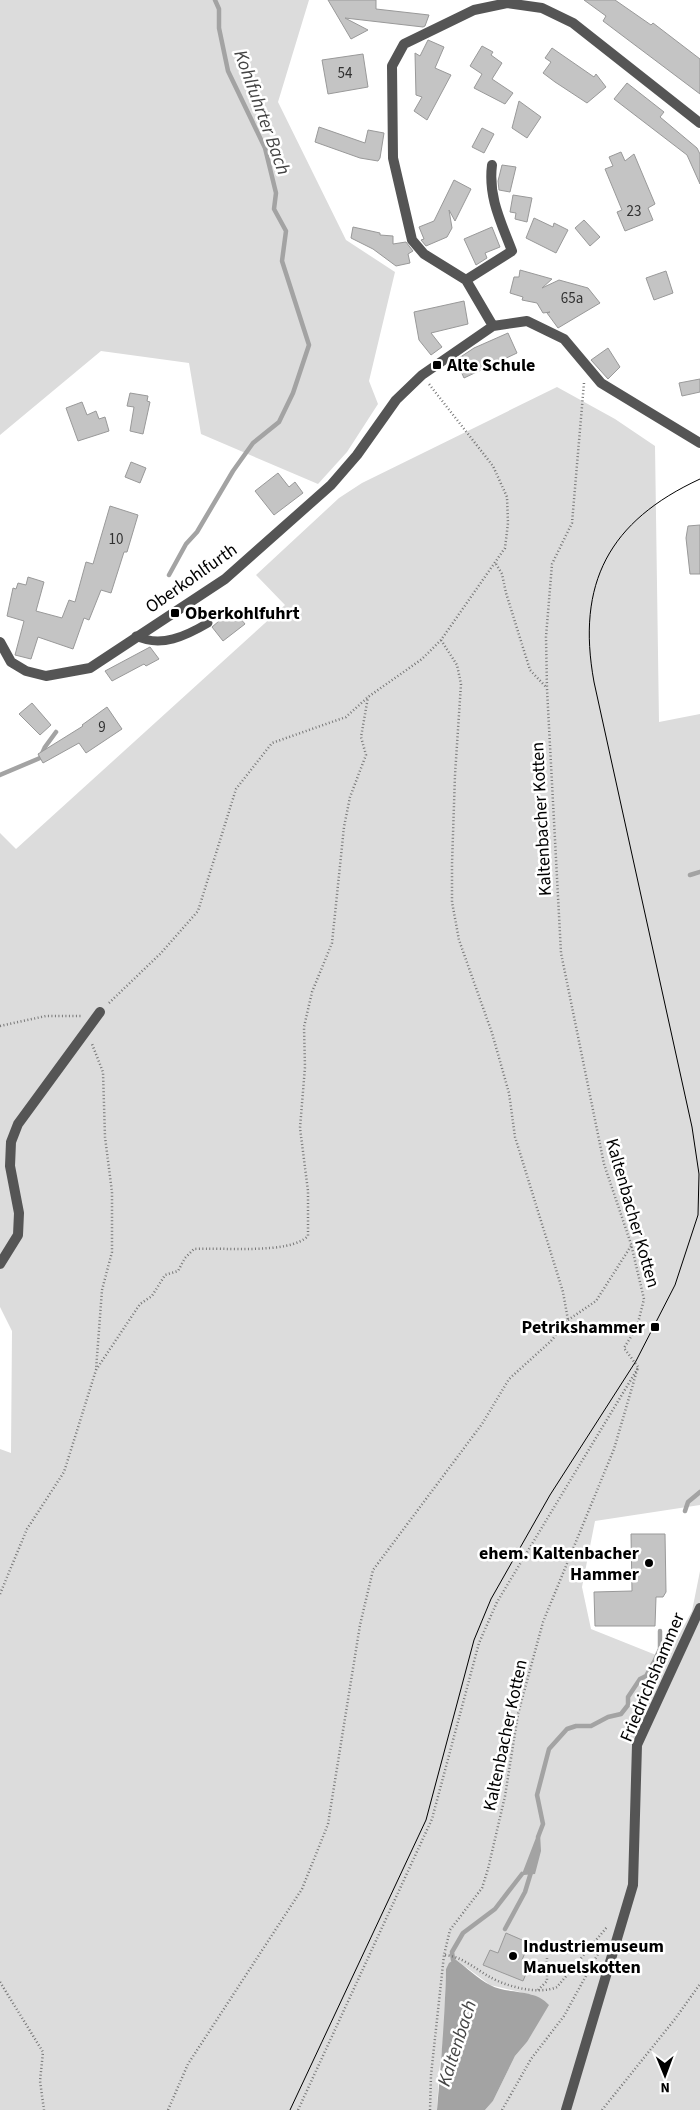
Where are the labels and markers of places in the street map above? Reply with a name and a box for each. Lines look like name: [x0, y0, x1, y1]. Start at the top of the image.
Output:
place label: Alte Schule: [446, 353, 535, 378]
marker: Alte Schule: [431, 359, 443, 371]
place label: Oberkohlfuhrt: [185, 601, 300, 626]
marker: Oberkohlfuhrt: [169, 607, 181, 619]
place label: Petrikshammer: [522, 1315, 646, 1340]
marker: Petrikshammer: [649, 1321, 661, 1333]
place label: ehem. Kaltenbacher Hammer: [479, 1541, 640, 1587]
marker: ehem. Kaltenbacher Hammer: [643, 1557, 655, 1569]
place label: Industriemuseum Manuelskotten: [523, 1934, 664, 1980]
marker: Industriemuseum Manuelskotten: [507, 1950, 519, 1962]

